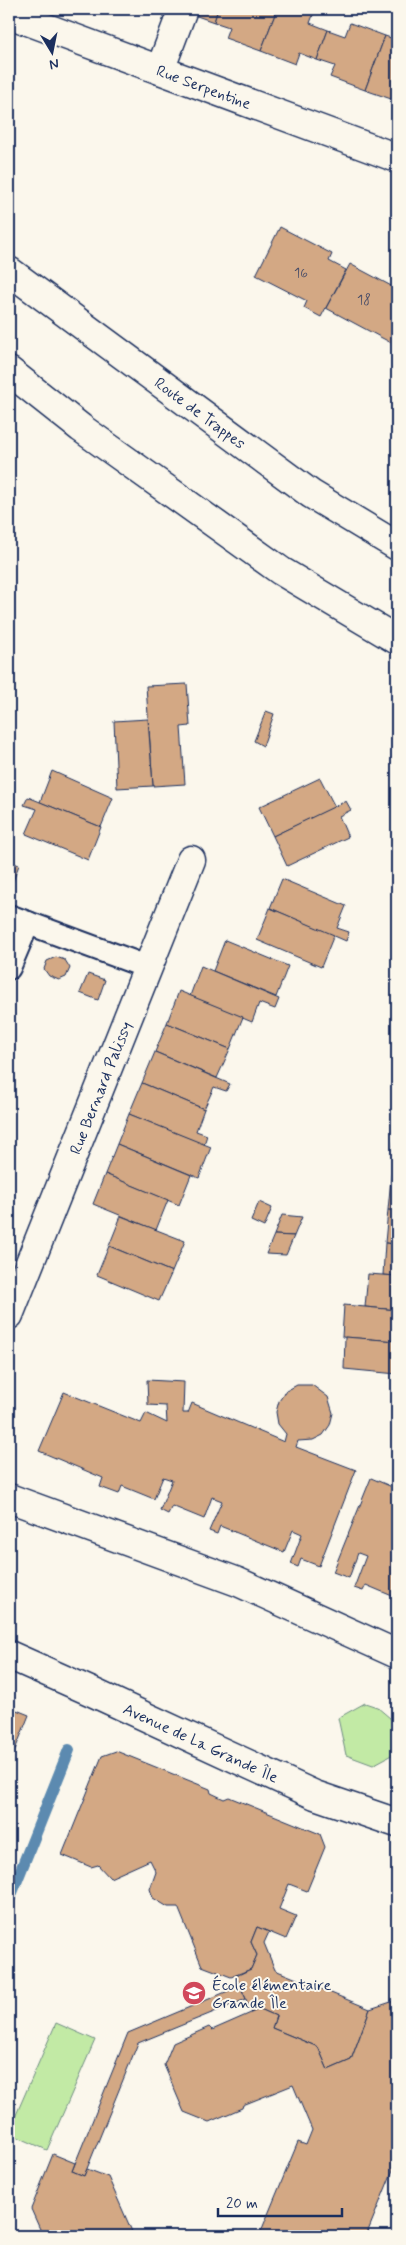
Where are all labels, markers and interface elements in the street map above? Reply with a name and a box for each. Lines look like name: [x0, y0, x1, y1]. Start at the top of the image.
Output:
north arrow: [28, 28, 78, 78]
text: N: [48, 54, 60, 73]
street label: Rue Serpentine: [153, 61, 254, 115]
house number: 16: [294, 264, 308, 282]
house number: 18: [357, 291, 371, 309]
street label: Route de Trappes: [150, 373, 249, 454]
street label: Rue Bernard Palissy: [65, 1019, 137, 1158]
street label: Avenue de La Grande Île: [120, 1699, 281, 1789]
place label: École élémentaire Grande Île: [212, 1975, 332, 2014]
school or university icon: École élémentaire Grande Île: [181, 1980, 207, 2006]
scale bar: [218, 2185, 342, 2217]
text: 20 m: [226, 2194, 258, 2214]

